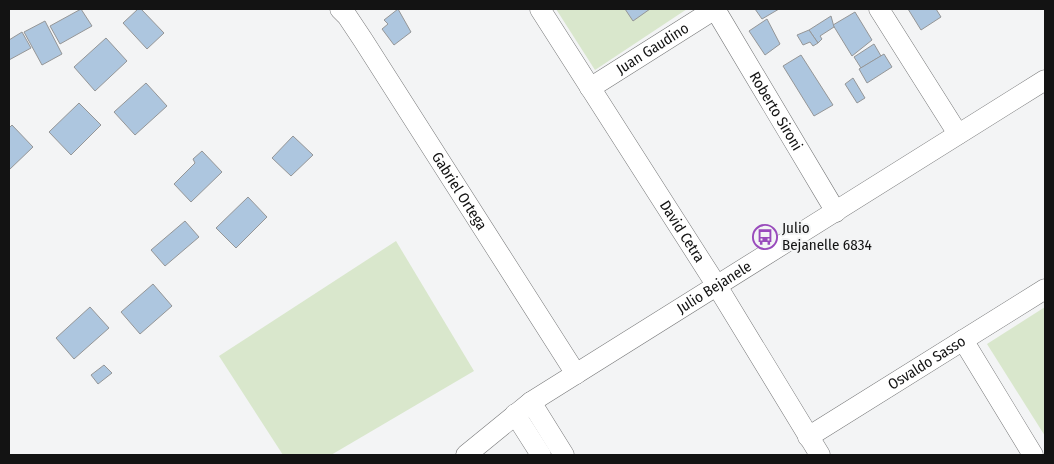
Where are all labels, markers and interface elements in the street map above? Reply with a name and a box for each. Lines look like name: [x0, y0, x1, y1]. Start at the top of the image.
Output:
street label: Juan Gaudino: [613, 19, 692, 78]
street label: Roberto Sironi: [746, 69, 806, 154]
street label: Gabriel Ortega: [428, 149, 491, 233]
street label: David Cetra: [656, 197, 708, 266]
place label: Julio Bejanelle 6834: [782, 219, 872, 254]
bus stop icon: Julio Bejanelle 6834: [752, 224, 778, 250]
street label: Julio Bejanele: [674, 257, 755, 317]
street label: Osvaldo Sasso: [885, 332, 969, 394]

